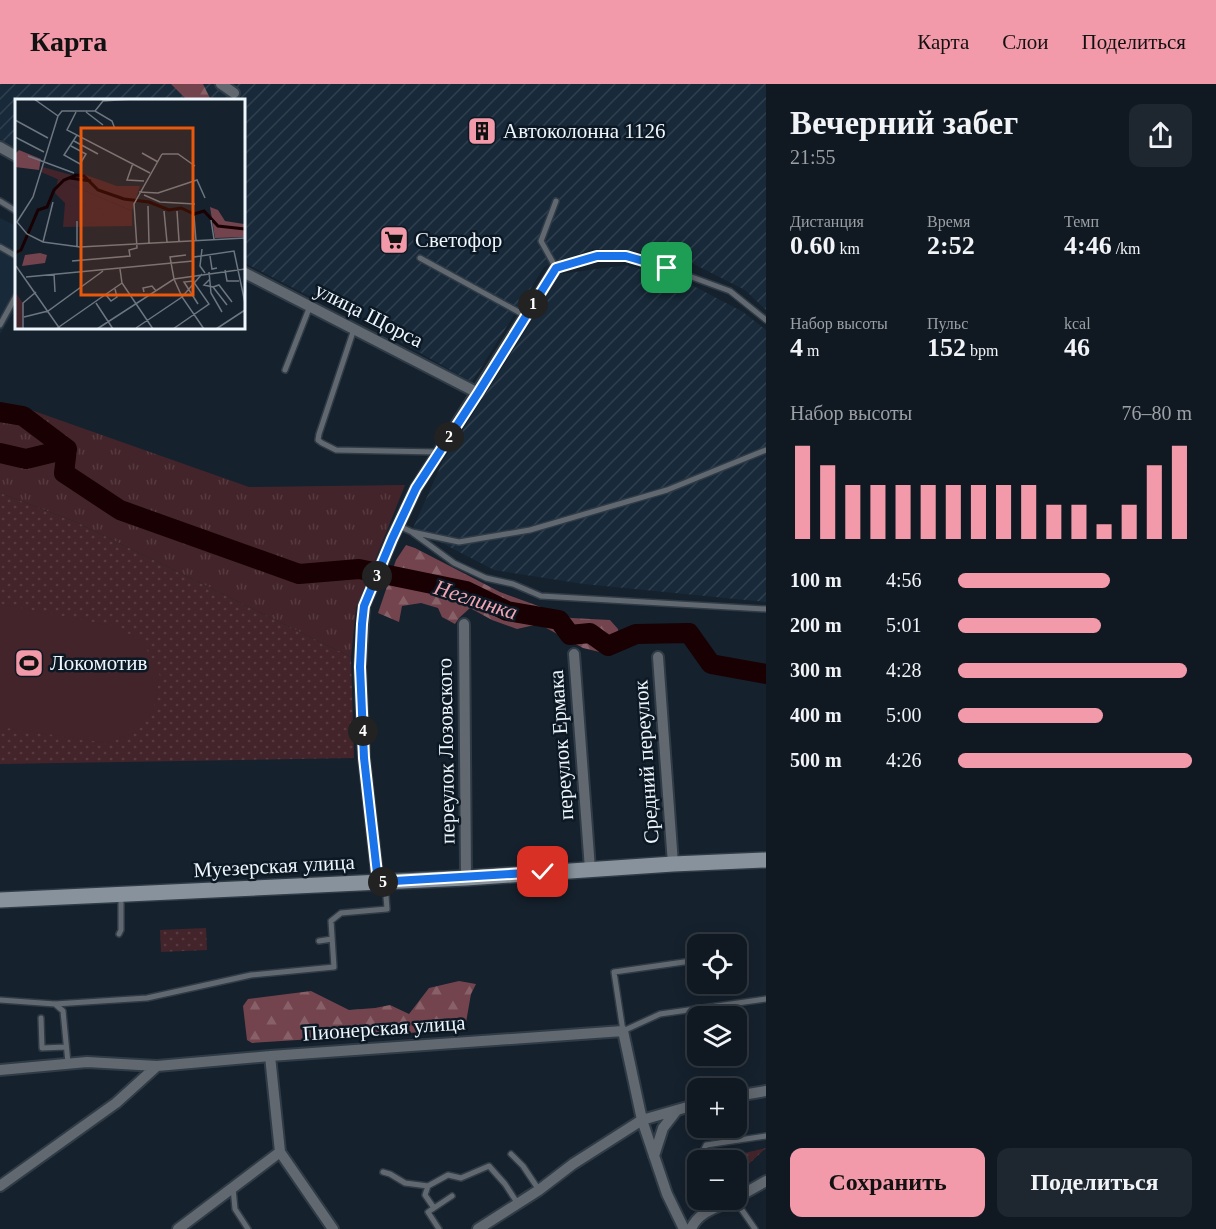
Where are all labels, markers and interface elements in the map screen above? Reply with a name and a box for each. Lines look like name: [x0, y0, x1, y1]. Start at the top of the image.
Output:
text: Карта: [30, 26, 107, 57]
text: Карта: [917, 30, 969, 54]
text: Слои: [1002, 30, 1048, 54]
text: Поделиться: [1081, 30, 1186, 54]
inset map: [15, 99, 244, 328]
button: share: [1129, 104, 1192, 167]
text: Вечерний забег: [790, 105, 1018, 141]
building icon: Автоколонна 1126: [466, 115, 498, 147]
place label: Автоколонна 1126: [503, 119, 666, 143]
text: 21:55: [790, 146, 836, 168]
text: Дистанция: [790, 213, 864, 230]
text: Время: [927, 213, 970, 230]
text: Темп: [1064, 213, 1099, 230]
supermarket icon: Светофор: [378, 224, 410, 256]
place label: Светофор: [415, 228, 502, 252]
text: 0.60: [790, 231, 836, 260]
text: 2:52: [927, 231, 975, 260]
text: 4:46: [1064, 231, 1112, 260]
text: km: [836, 240, 860, 257]
text: /km: [1112, 240, 1141, 257]
pin: [641, 242, 692, 293]
icon: arrive: [650, 251, 683, 284]
street label: улица Щорса: [311, 277, 428, 353]
pin: 1: [518, 289, 548, 319]
text: 1: [529, 295, 537, 312]
text: Набор высоты: [790, 315, 888, 332]
text: Пульс: [927, 315, 968, 332]
text: kcal: [1064, 315, 1091, 332]
text: 4: [790, 333, 803, 362]
text: 152: [927, 333, 966, 362]
text: 46: [1064, 333, 1090, 362]
text: m: [803, 342, 819, 359]
text: bpm: [966, 342, 998, 359]
text: Набор высоты: [790, 402, 912, 424]
text: 76–80 m: [1121, 402, 1192, 424]
pin: 2: [434, 422, 464, 452]
text: 2: [445, 428, 453, 445]
pin: 3: [362, 561, 392, 591]
text: 3: [373, 567, 381, 584]
text: 100 m: [790, 569, 842, 591]
text: 4:56: [886, 569, 922, 591]
water label: Неглинка: [430, 574, 521, 625]
text: 200 m: [790, 614, 842, 636]
text: 5:01: [886, 614, 922, 636]
sports icon: Локомотив: [13, 647, 45, 679]
place label: Локомотив: [50, 651, 147, 675]
street label: переулок Лозовского: [432, 658, 460, 844]
text: 300 m: [790, 659, 842, 681]
text: 4:28: [886, 659, 922, 681]
street label: переулок Ермака: [544, 668, 578, 821]
street label: Средний переулок: [628, 679, 664, 845]
text: 400 m: [790, 704, 842, 726]
text: 5:00: [886, 704, 922, 726]
pin: 4: [348, 716, 378, 746]
text: 4: [359, 722, 367, 739]
text: 500 m: [790, 749, 842, 771]
text: 4:26: [886, 749, 922, 771]
pin: [517, 846, 568, 897]
street label: Муезерская улица: [193, 850, 356, 882]
icon: check: [526, 855, 559, 888]
pin: 5: [368, 867, 398, 897]
text: 5: [379, 873, 387, 890]
map controls: [687, 934, 747, 1210]
button: locate: [687, 934, 747, 994]
button: layers: [687, 1006, 747, 1066]
street label: Пионерская улица: [302, 1010, 467, 1046]
button: +: [687, 1078, 747, 1138]
button: Сохранить: [790, 1148, 985, 1217]
button: Поделиться: [997, 1148, 1192, 1217]
button: −: [687, 1150, 747, 1210]

